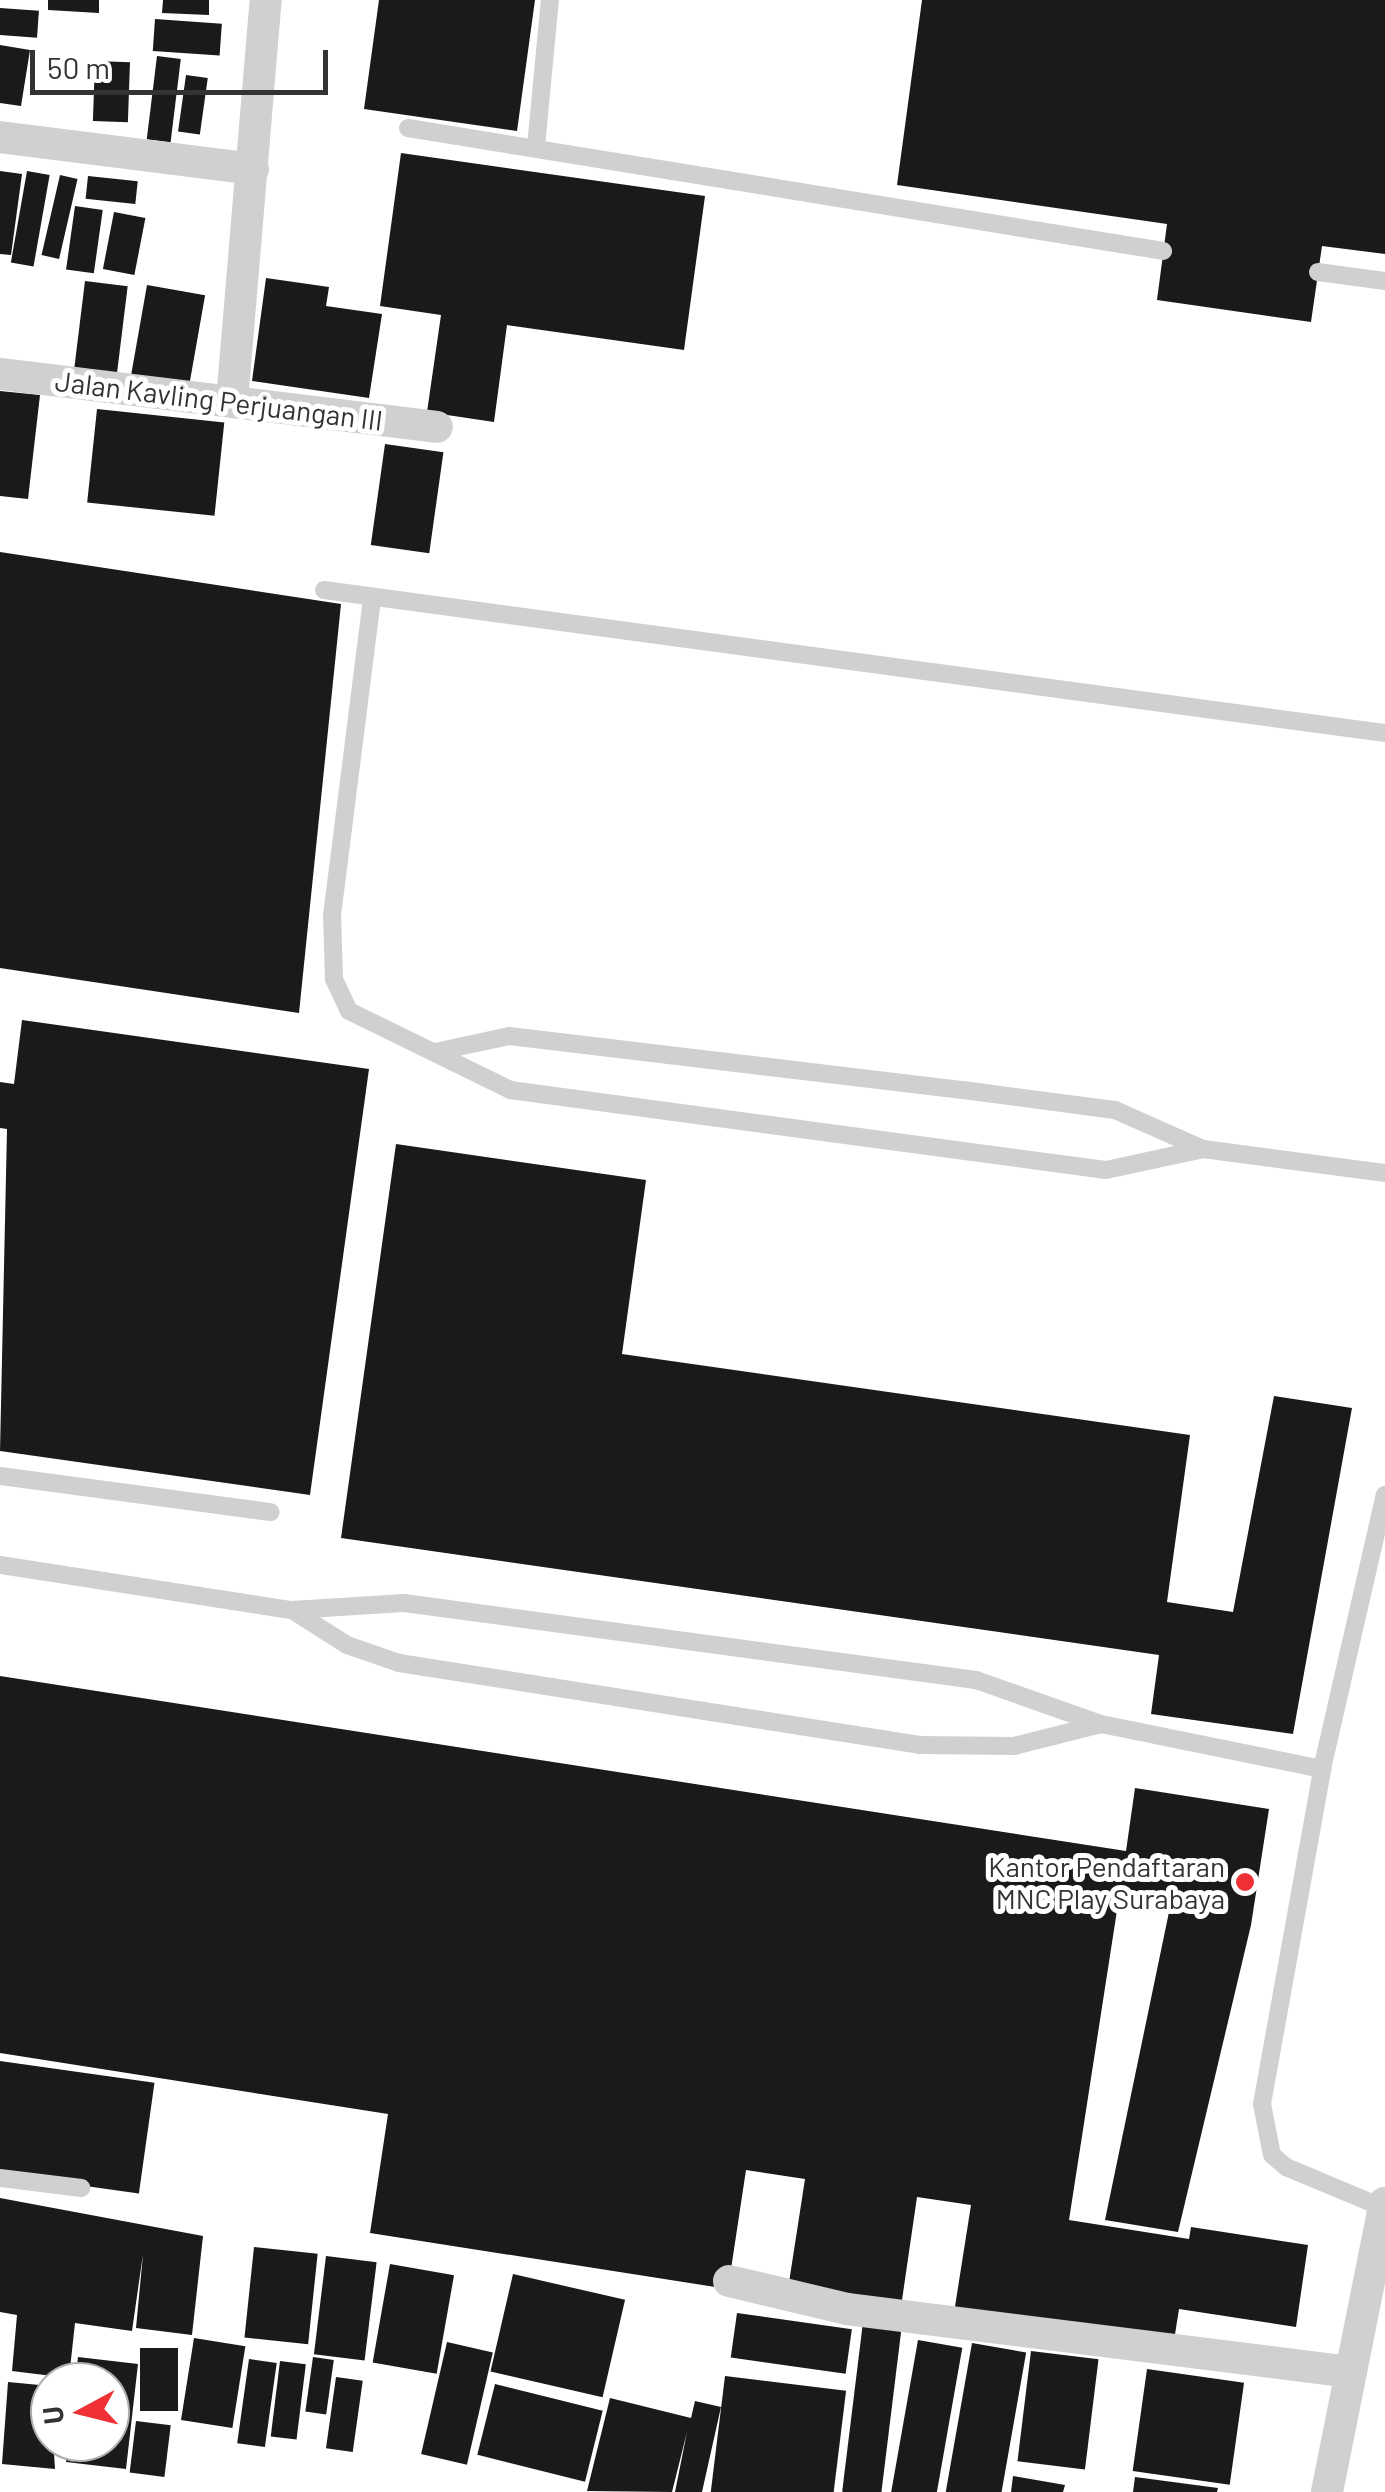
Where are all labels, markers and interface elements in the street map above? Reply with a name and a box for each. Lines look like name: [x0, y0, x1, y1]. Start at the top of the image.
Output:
scale bar: [35, 30, 332, 92]
text: 50 m: [47, 49, 110, 85]
street label: Jalan Kavling Perjuangan III: [53, 363, 385, 437]
place label: Kantor Pendaftaran MNC Play Surabaya: [988, 1849, 1225, 1915]
marker: Kantor Pendaftaran MNC Play Surabaya: [1234, 1871, 1256, 1893]
north arrow: [30, 2362, 130, 2462]
text: U: [34, 2405, 70, 2426]

